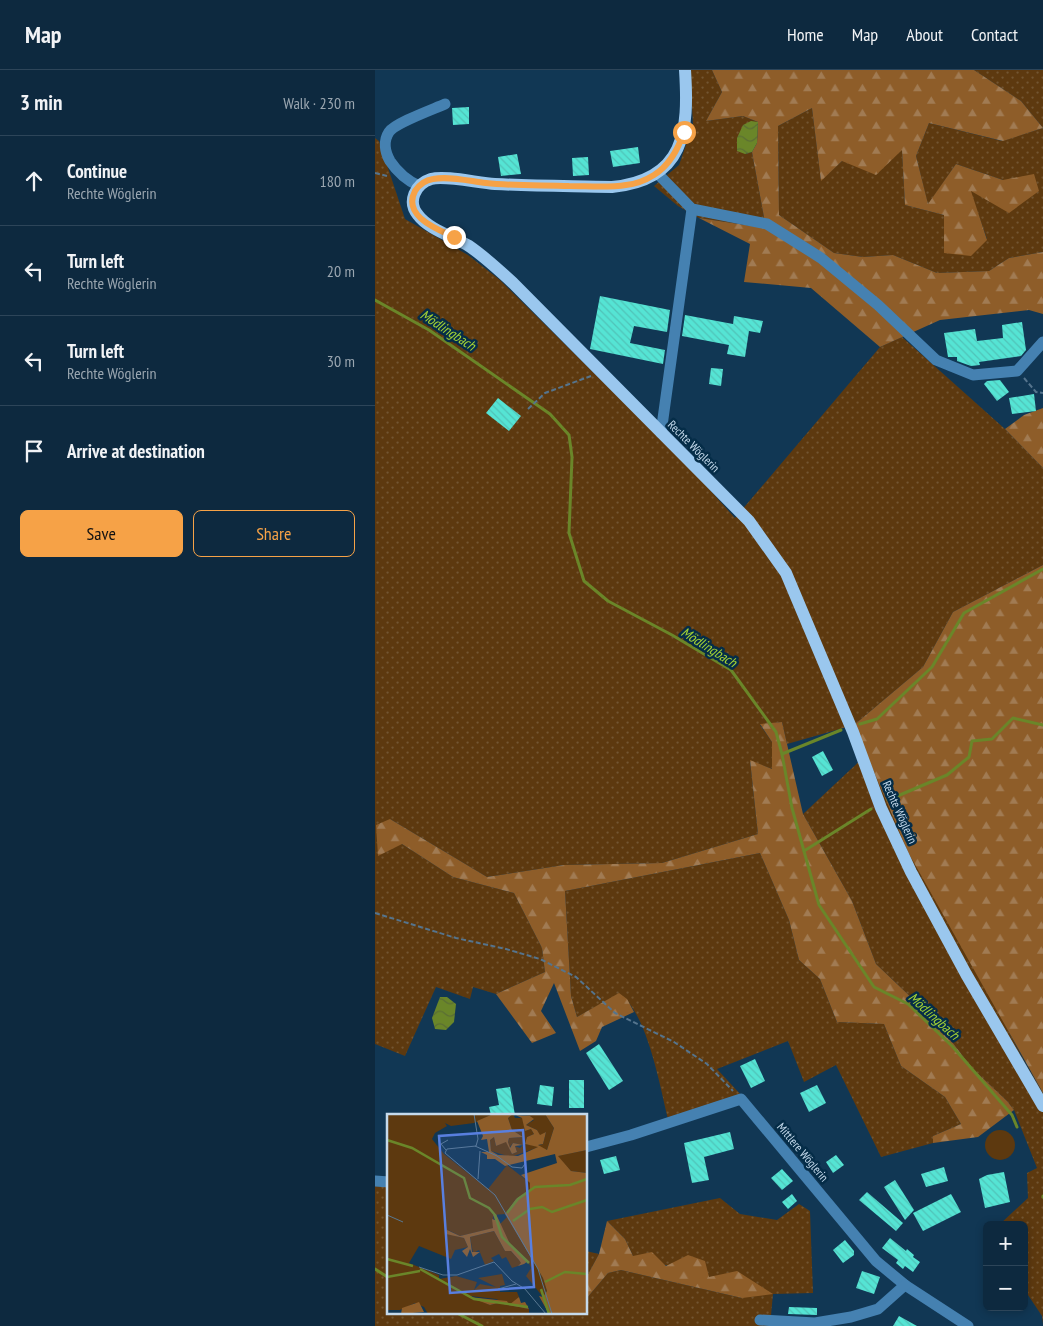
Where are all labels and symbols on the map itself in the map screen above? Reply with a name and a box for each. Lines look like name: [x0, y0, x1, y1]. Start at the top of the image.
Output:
route start: [673, 121, 696, 144]
route end: [443, 226, 466, 249]
water label: Mödlingbach: [417, 305, 480, 355]
street label: Rechte Wöglerin: [665, 417, 723, 475]
water label: Mödlingbach: [678, 623, 741, 672]
street label: Rechte Wöglerin: [879, 778, 921, 846]
water label: Mödlingbach: [905, 988, 964, 1044]
inset map: [387, 1114, 587, 1314]
street label: Mittlere Wöglerin: [774, 1120, 832, 1184]

